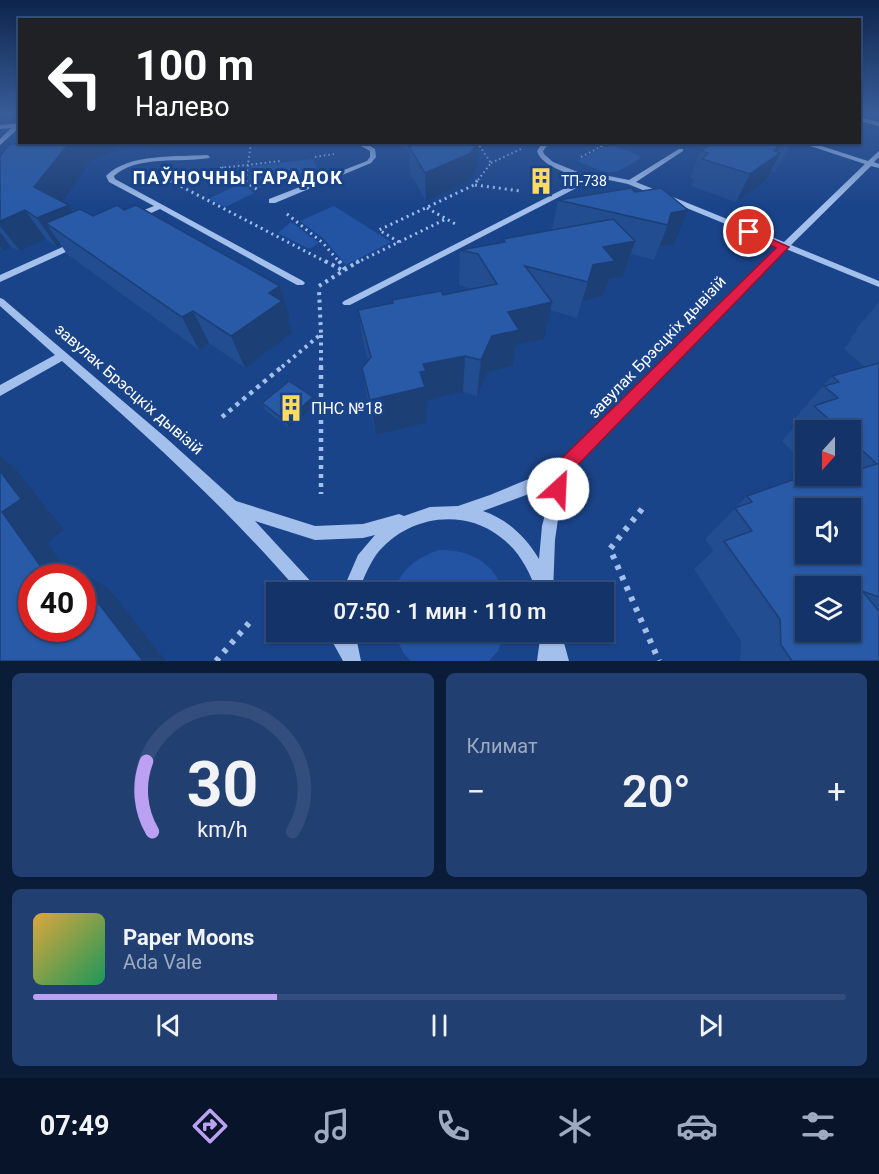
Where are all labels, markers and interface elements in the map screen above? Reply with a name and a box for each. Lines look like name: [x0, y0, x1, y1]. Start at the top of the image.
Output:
text: 100 m: [135, 41, 254, 90]
icon: left: [36, 42, 114, 120]
text: Налево: [135, 91, 230, 123]
district label: ПАЎНОЧНЫ ГАРАДОК: [133, 166, 343, 188]
building icon: ТП-738: [526, 166, 556, 196]
place label: ТП-738: [561, 173, 607, 189]
pin: [723, 206, 774, 257]
icon: arrive: [732, 215, 765, 248]
street label: завулак Брэсцкіх дывізій: [584, 272, 730, 422]
street label: завулак Брэсцкіх дывізій: [51, 319, 207, 459]
building icon: ПНС №18: [276, 393, 306, 423]
place label: ПНС №18: [311, 399, 383, 418]
north arrow: [795, 420, 861, 486]
map controls: [795, 420, 861, 642]
position arrow: [526, 457, 590, 521]
button: sound: [795, 498, 861, 564]
speed limit sign: 40: [18, 564, 96, 642]
button: layers: [795, 576, 861, 642]
text: 07:50 · 1 мин · 110 m: [334, 599, 546, 624]
text: Климат: [467, 734, 538, 758]
text: 30: [187, 748, 259, 821]
text: 20°: [622, 765, 691, 818]
text: −: [467, 772, 485, 811]
text: +: [827, 772, 846, 811]
text: km/h: [198, 817, 248, 842]
text: Paper Moons: [123, 925, 254, 950]
text: Ada Vale: [123, 950, 202, 974]
icon: previous: [152, 1009, 185, 1042]
icon: pause: [423, 1009, 456, 1042]
icon: next: [694, 1009, 727, 1042]
icon: directions: [189, 1105, 231, 1147]
icon: music: [311, 1105, 353, 1147]
icon: phone: [432, 1105, 474, 1147]
icon: climate: [554, 1105, 596, 1147]
icon: car: [676, 1105, 718, 1147]
icon: filters: [797, 1105, 839, 1147]
text: 07:49: [40, 1110, 109, 1142]

